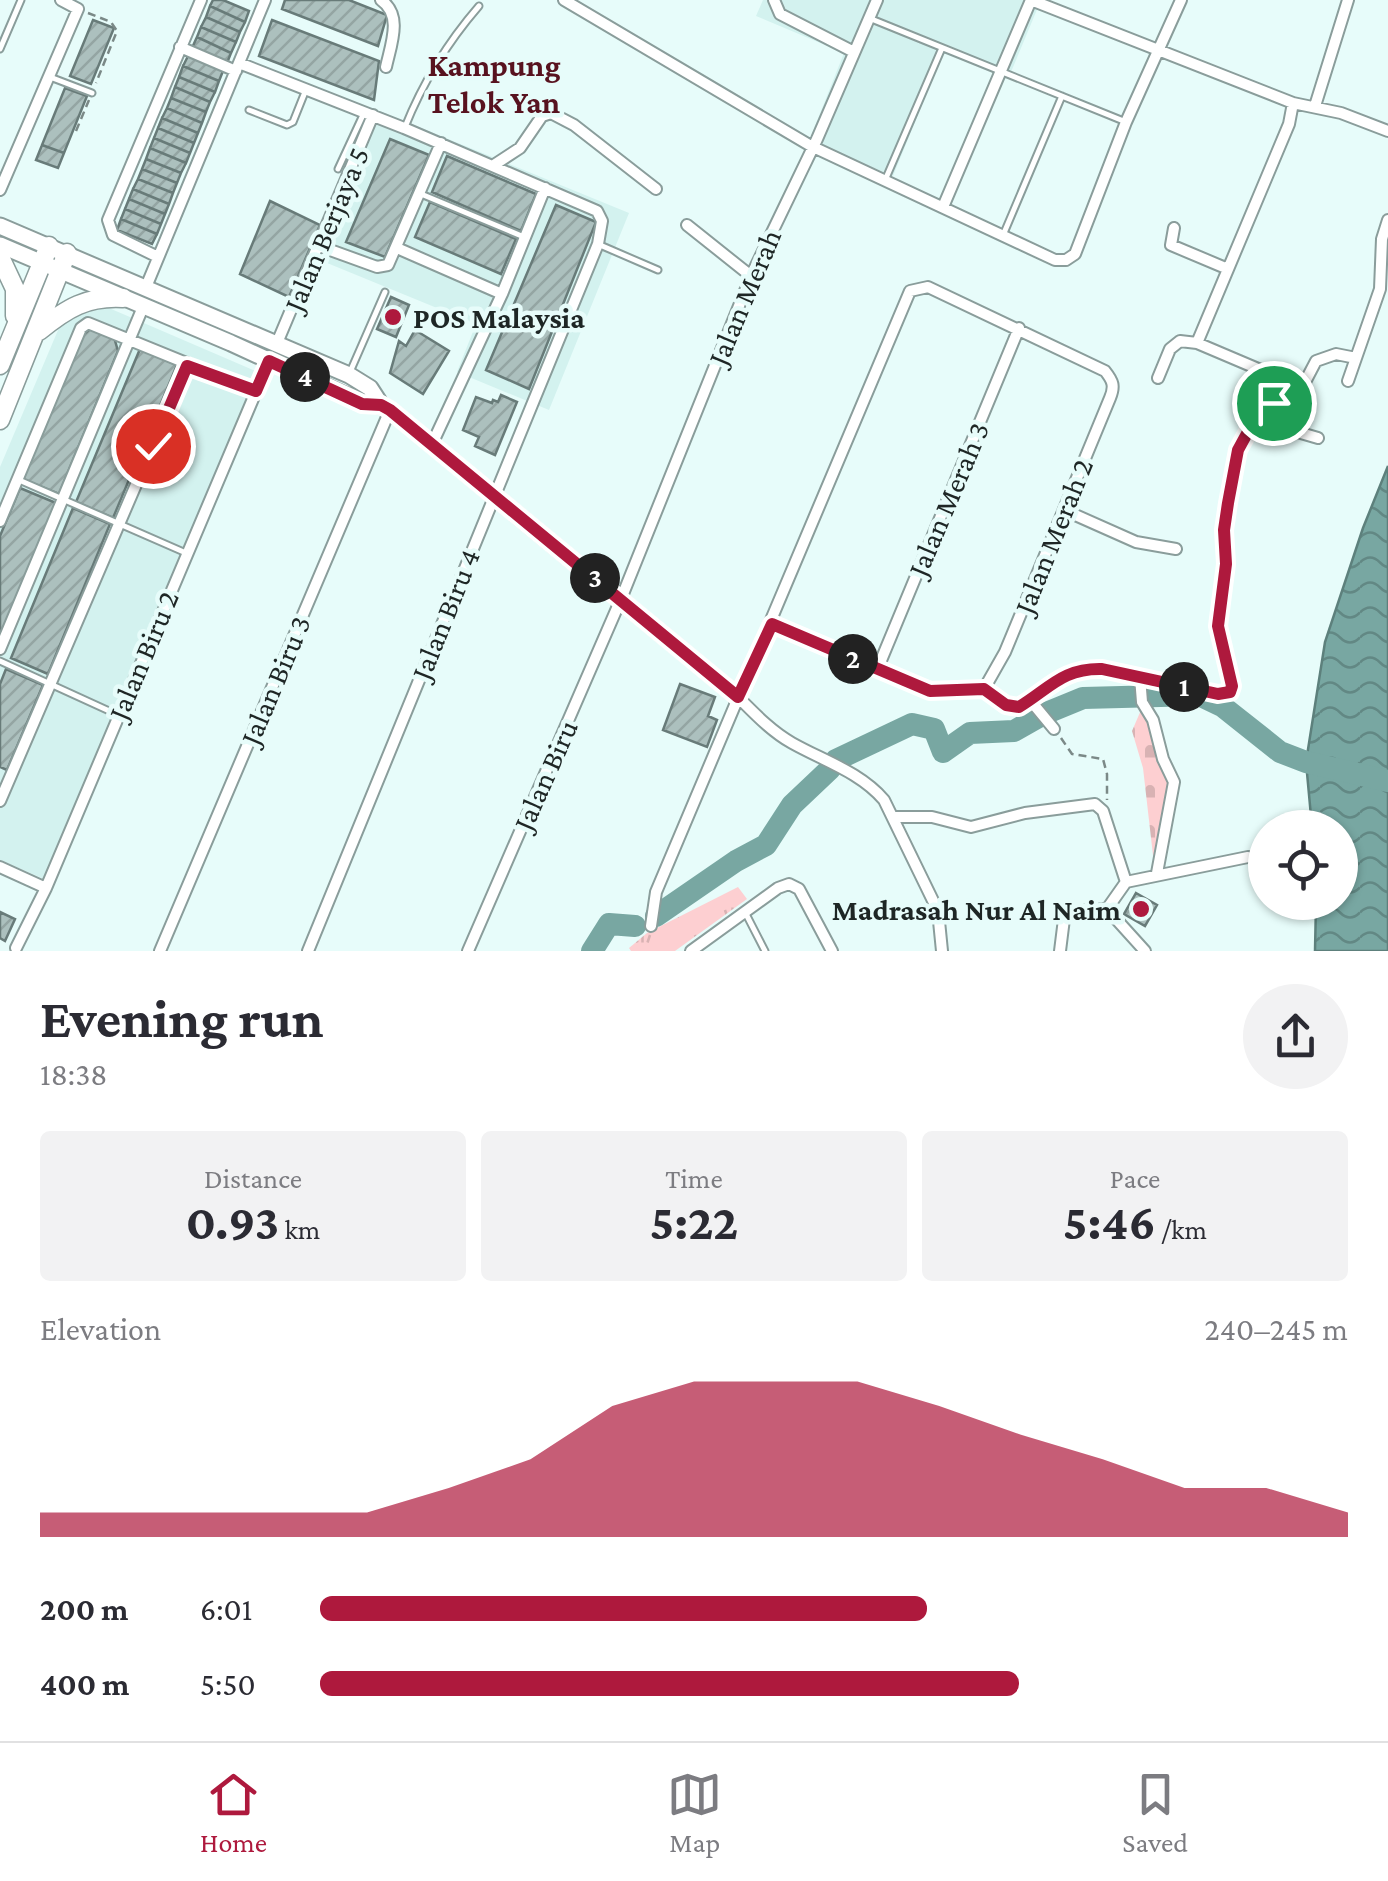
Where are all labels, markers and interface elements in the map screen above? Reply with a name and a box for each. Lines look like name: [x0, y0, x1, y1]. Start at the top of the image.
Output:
district label: Kampung Telok Yan: [427, 47, 561, 120]
street label: Jalan Berjaya 5: [275, 142, 376, 319]
street label: Jalan Merah: [699, 224, 787, 373]
place label: POS Malaysia: [413, 301, 585, 334]
marker: POS Malaysia: [382, 306, 404, 328]
pin: 4: [280, 352, 330, 402]
text: 4: [297, 361, 313, 392]
pin: [1232, 361, 1317, 446]
icon: arrive: [1247, 376, 1302, 431]
pin: [111, 404, 196, 489]
street label: Jalan Merah 3: [900, 417, 995, 584]
icon: check: [126, 419, 181, 474]
street label: Jalan Merah 2: [1006, 454, 1099, 621]
street label: Jalan Biru 4: [403, 544, 486, 687]
pin: 3: [570, 553, 620, 603]
text: 3: [588, 562, 602, 593]
street label: Jalan Biru 2: [100, 585, 185, 727]
street label: Jalan Biru 3: [232, 611, 317, 752]
pin: 2: [828, 634, 878, 684]
text: 2: [846, 643, 860, 674]
pin: 1: [1159, 662, 1209, 712]
text: 1: [1179, 671, 1189, 702]
street label: Jalan Biru: [505, 715, 584, 838]
map controls: [1248, 810, 1358, 920]
button: locate: [1248, 810, 1358, 920]
place label: Madrasah Nur Al Naim: [832, 893, 1122, 926]
marker: Madrasah Nur Al Naim: [1130, 898, 1152, 920]
button: share: [1243, 984, 1348, 1089]
text: Evening run: [40, 988, 324, 1049]
text: 18:38: [40, 1056, 108, 1092]
text: Distance: [204, 1163, 302, 1194]
text: Time: [665, 1163, 723, 1194]
text: Pace: [1110, 1163, 1160, 1194]
text: 0.93: [186, 1194, 279, 1250]
text: 5:22: [650, 1194, 738, 1250]
text: 5:46: [1063, 1194, 1156, 1250]
text: km: [279, 1214, 320, 1245]
text: /km: [1156, 1214, 1207, 1245]
text: Elevation: [40, 1311, 161, 1347]
text: 240–245 m: [1204, 1311, 1348, 1347]
text: 200 m: [40, 1591, 128, 1627]
text: 6:01: [200, 1591, 252, 1627]
text: 400 m: [40, 1666, 129, 1702]
text: 5:50: [200, 1666, 256, 1702]
tab: Home: [200, 1767, 267, 1858]
tab: Map: [667, 1767, 722, 1858]
tab: Saved: [1122, 1767, 1188, 1858]

